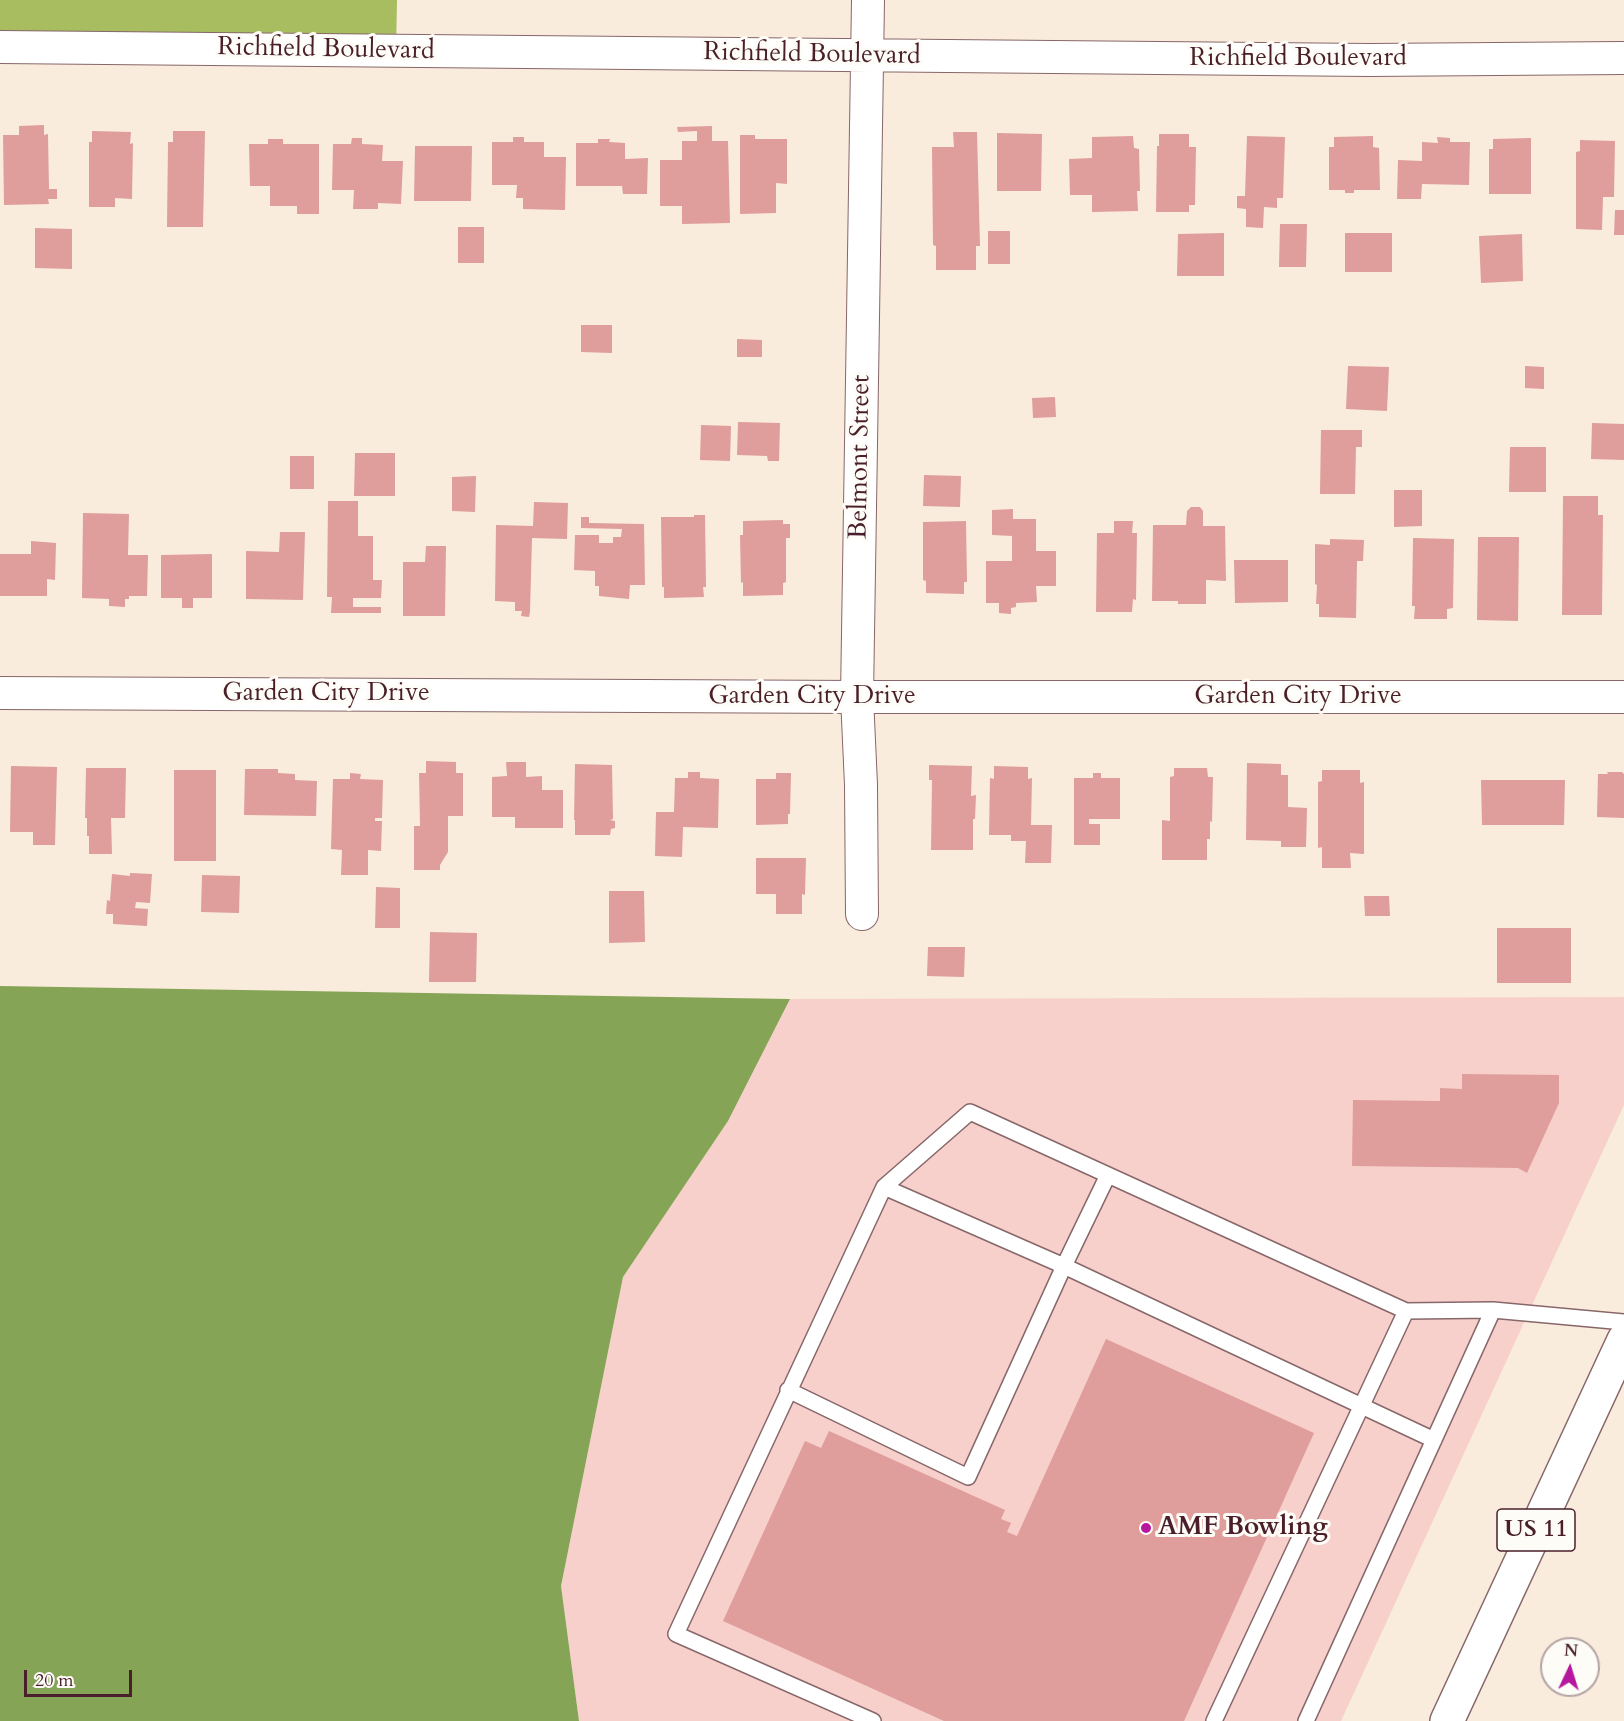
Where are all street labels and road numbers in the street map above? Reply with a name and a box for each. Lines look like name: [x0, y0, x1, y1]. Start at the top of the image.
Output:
street label: Richfield Boulevard: [217, 33, 435, 67]
street label: Richfield Boulevard: [703, 38, 921, 72]
street label: Richfield Boulevard: [1189, 43, 1407, 75]
street label: Belmont Street: [844, 374, 878, 540]
street label: Garden City Drive: [222, 678, 430, 710]
street label: Garden City Drive: [708, 681, 916, 713]
street label: Garden City Drive: [1194, 681, 1402, 713]
road number: US 11: [1497, 1509, 1575, 1551]

